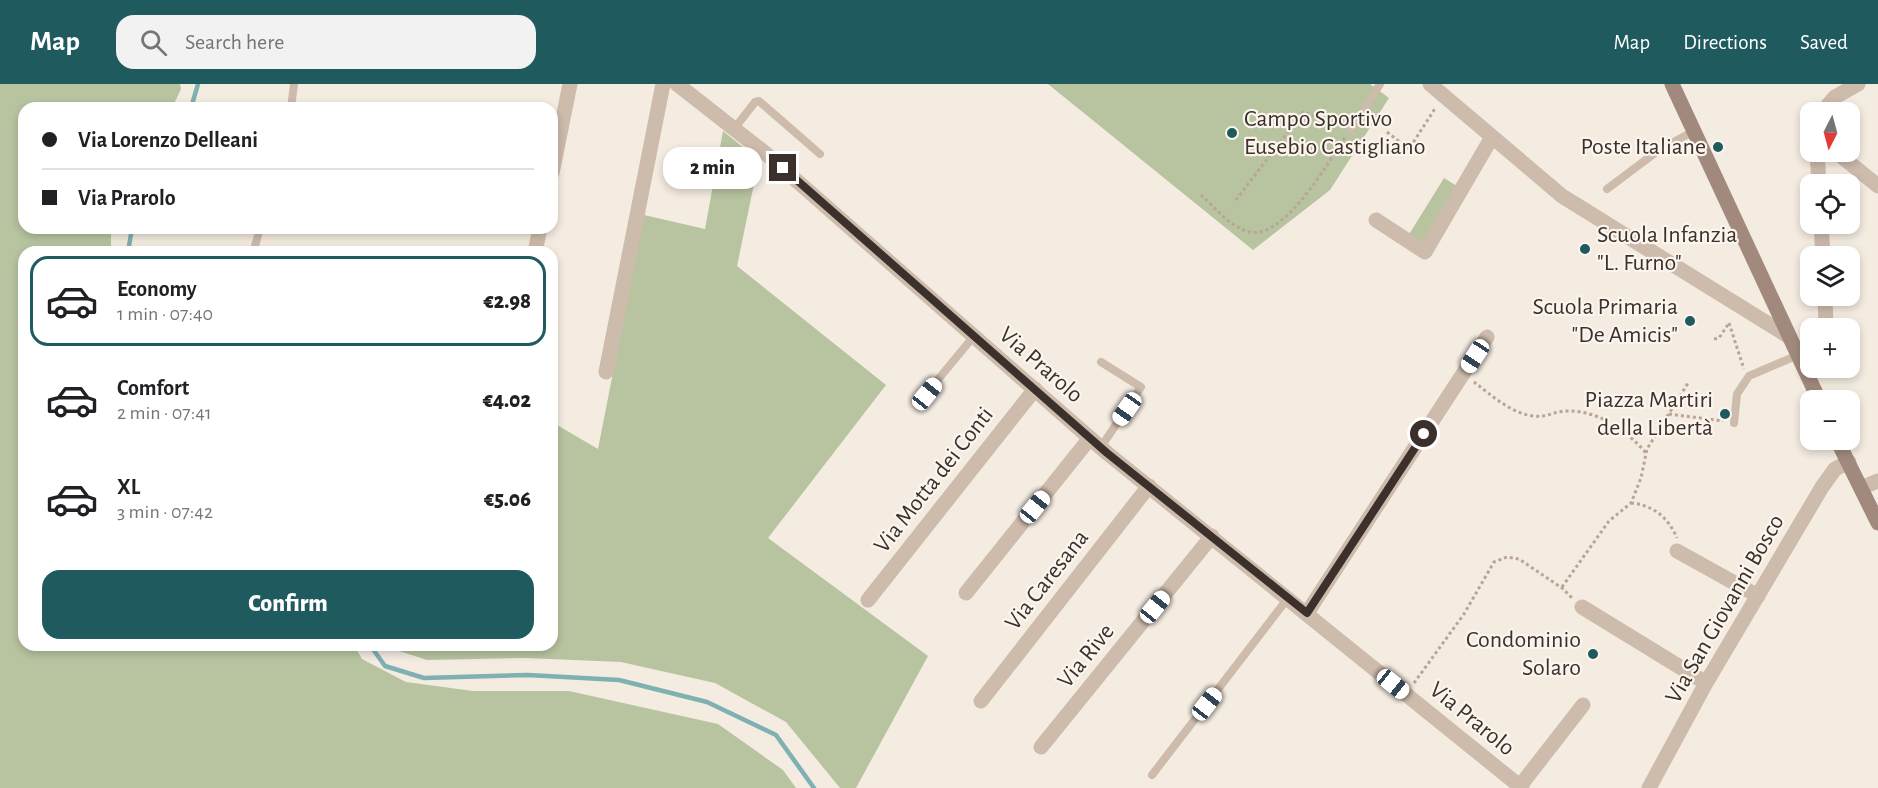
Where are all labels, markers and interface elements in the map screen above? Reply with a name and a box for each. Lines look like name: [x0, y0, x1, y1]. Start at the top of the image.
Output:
search box: [116, 15, 536, 69]
icon: search: [137, 26, 170, 59]
text: Map: [30, 28, 80, 56]
text: Search here: [185, 31, 284, 53]
text: Map: [1614, 32, 1650, 53]
text: Directions: [1683, 32, 1767, 53]
text: Saved: [1800, 32, 1848, 53]
north arrow: [1800, 102, 1860, 162]
map controls: [1800, 102, 1860, 450]
place label: Campo Sportivo Eusebio Castigliano: [1244, 107, 1426, 159]
marker: Campo Sportivo Eusebio Castigliano: [1225, 126, 1239, 140]
text: Via Lorenzo Delleani: [78, 129, 258, 151]
place label: Poste Italiane: [1581, 135, 1706, 159]
marker: Poste Italiane: [1711, 140, 1725, 154]
callout: 2 min: [663, 147, 762, 189]
route end: [769, 154, 796, 181]
text: 2 min: [690, 158, 735, 178]
button: locate: [1800, 174, 1860, 234]
text: Via Prarolo: [78, 187, 176, 209]
place label: Scuola Infanzia "L. Furno": [1597, 223, 1737, 275]
marker: Scuola Infanzia "L. Furno": [1578, 242, 1592, 256]
button: layers: [1800, 246, 1860, 306]
icon: car: [45, 274, 99, 328]
text: Economy: [117, 278, 197, 300]
text: €2.98: [484, 290, 531, 312]
place label: Scuola Primaria "De Amicis": [1533, 295, 1678, 347]
text: 1 min · 07:40: [117, 304, 213, 324]
marker: Scuola Primaria "De Amicis": [1683, 314, 1697, 328]
button: +: [1800, 318, 1860, 378]
street label: Via Prarolo: [995, 322, 1087, 408]
car: [1458, 336, 1492, 376]
icon: car: [45, 373, 99, 427]
car: [909, 374, 945, 414]
text: Comfort: [117, 377, 189, 399]
place label: Piazza Martiri della Libertà: [1584, 388, 1713, 440]
text: €4.02: [483, 389, 531, 411]
car: [1109, 389, 1145, 429]
button: −: [1800, 390, 1860, 450]
text: 2 min · 07:41: [117, 403, 212, 423]
street label: Via Motta dei Conti: [870, 403, 998, 557]
marker: Piazza Martiri della Libertà: [1718, 407, 1732, 421]
route start: [1410, 420, 1437, 447]
icon: car: [45, 472, 99, 526]
text: XL: [117, 476, 140, 498]
car: [1017, 487, 1053, 527]
text: €5.06: [484, 488, 531, 510]
text: 3 min · 07:42: [117, 502, 213, 522]
street label: Via San Giovanni Bosco: [1661, 511, 1789, 707]
street label: Via Caresana: [1001, 525, 1093, 635]
button: Confirm: [42, 570, 534, 639]
car: [1137, 587, 1173, 627]
street label: Via Rive: [1053, 620, 1119, 692]
place label: Condominio Solaro: [1466, 628, 1581, 680]
marker: Condominio Solaro: [1586, 647, 1600, 661]
car: [1373, 666, 1413, 702]
street label: Via Prarolo: [1425, 678, 1519, 760]
car: [1189, 684, 1225, 724]

